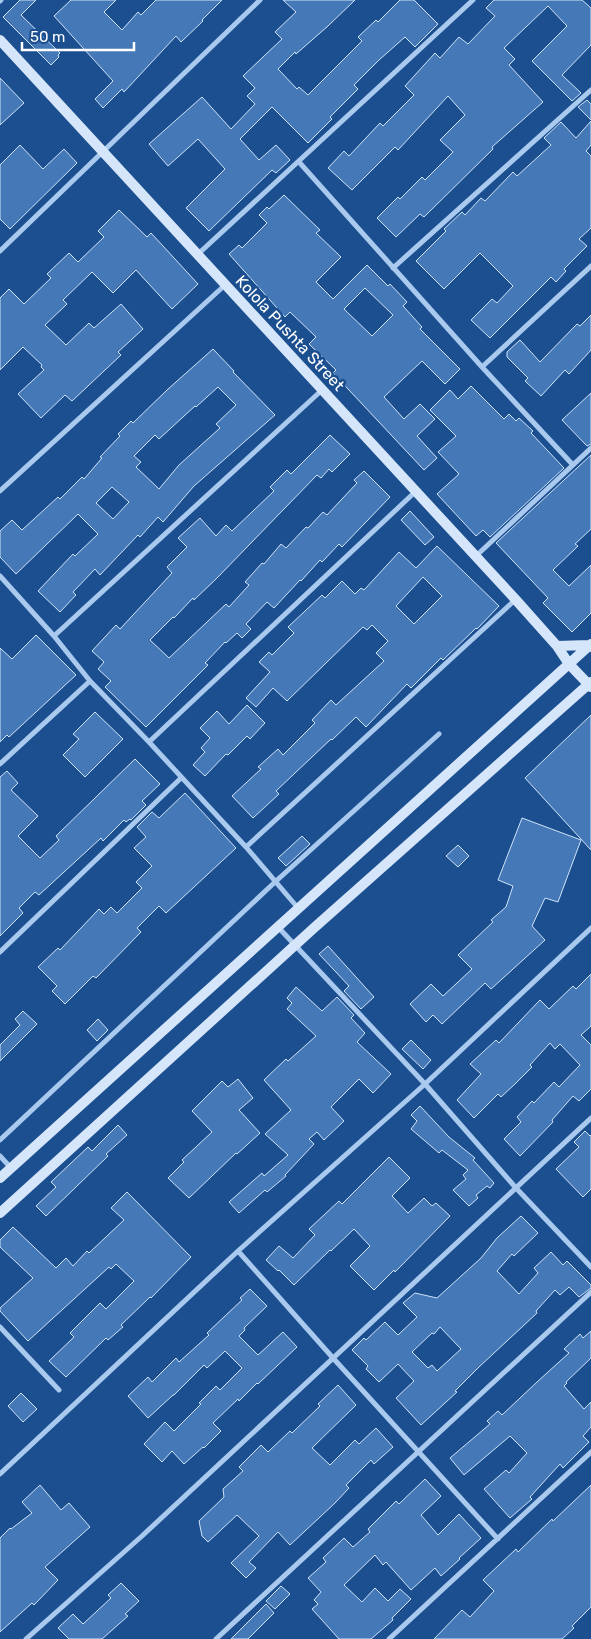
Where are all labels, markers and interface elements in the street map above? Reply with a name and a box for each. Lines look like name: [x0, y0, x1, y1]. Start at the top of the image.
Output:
scale bar: [22, 20, 135, 52]
text: 50 m: [30, 28, 65, 46]
street label: Kolola Pushta Street: [232, 271, 348, 395]

